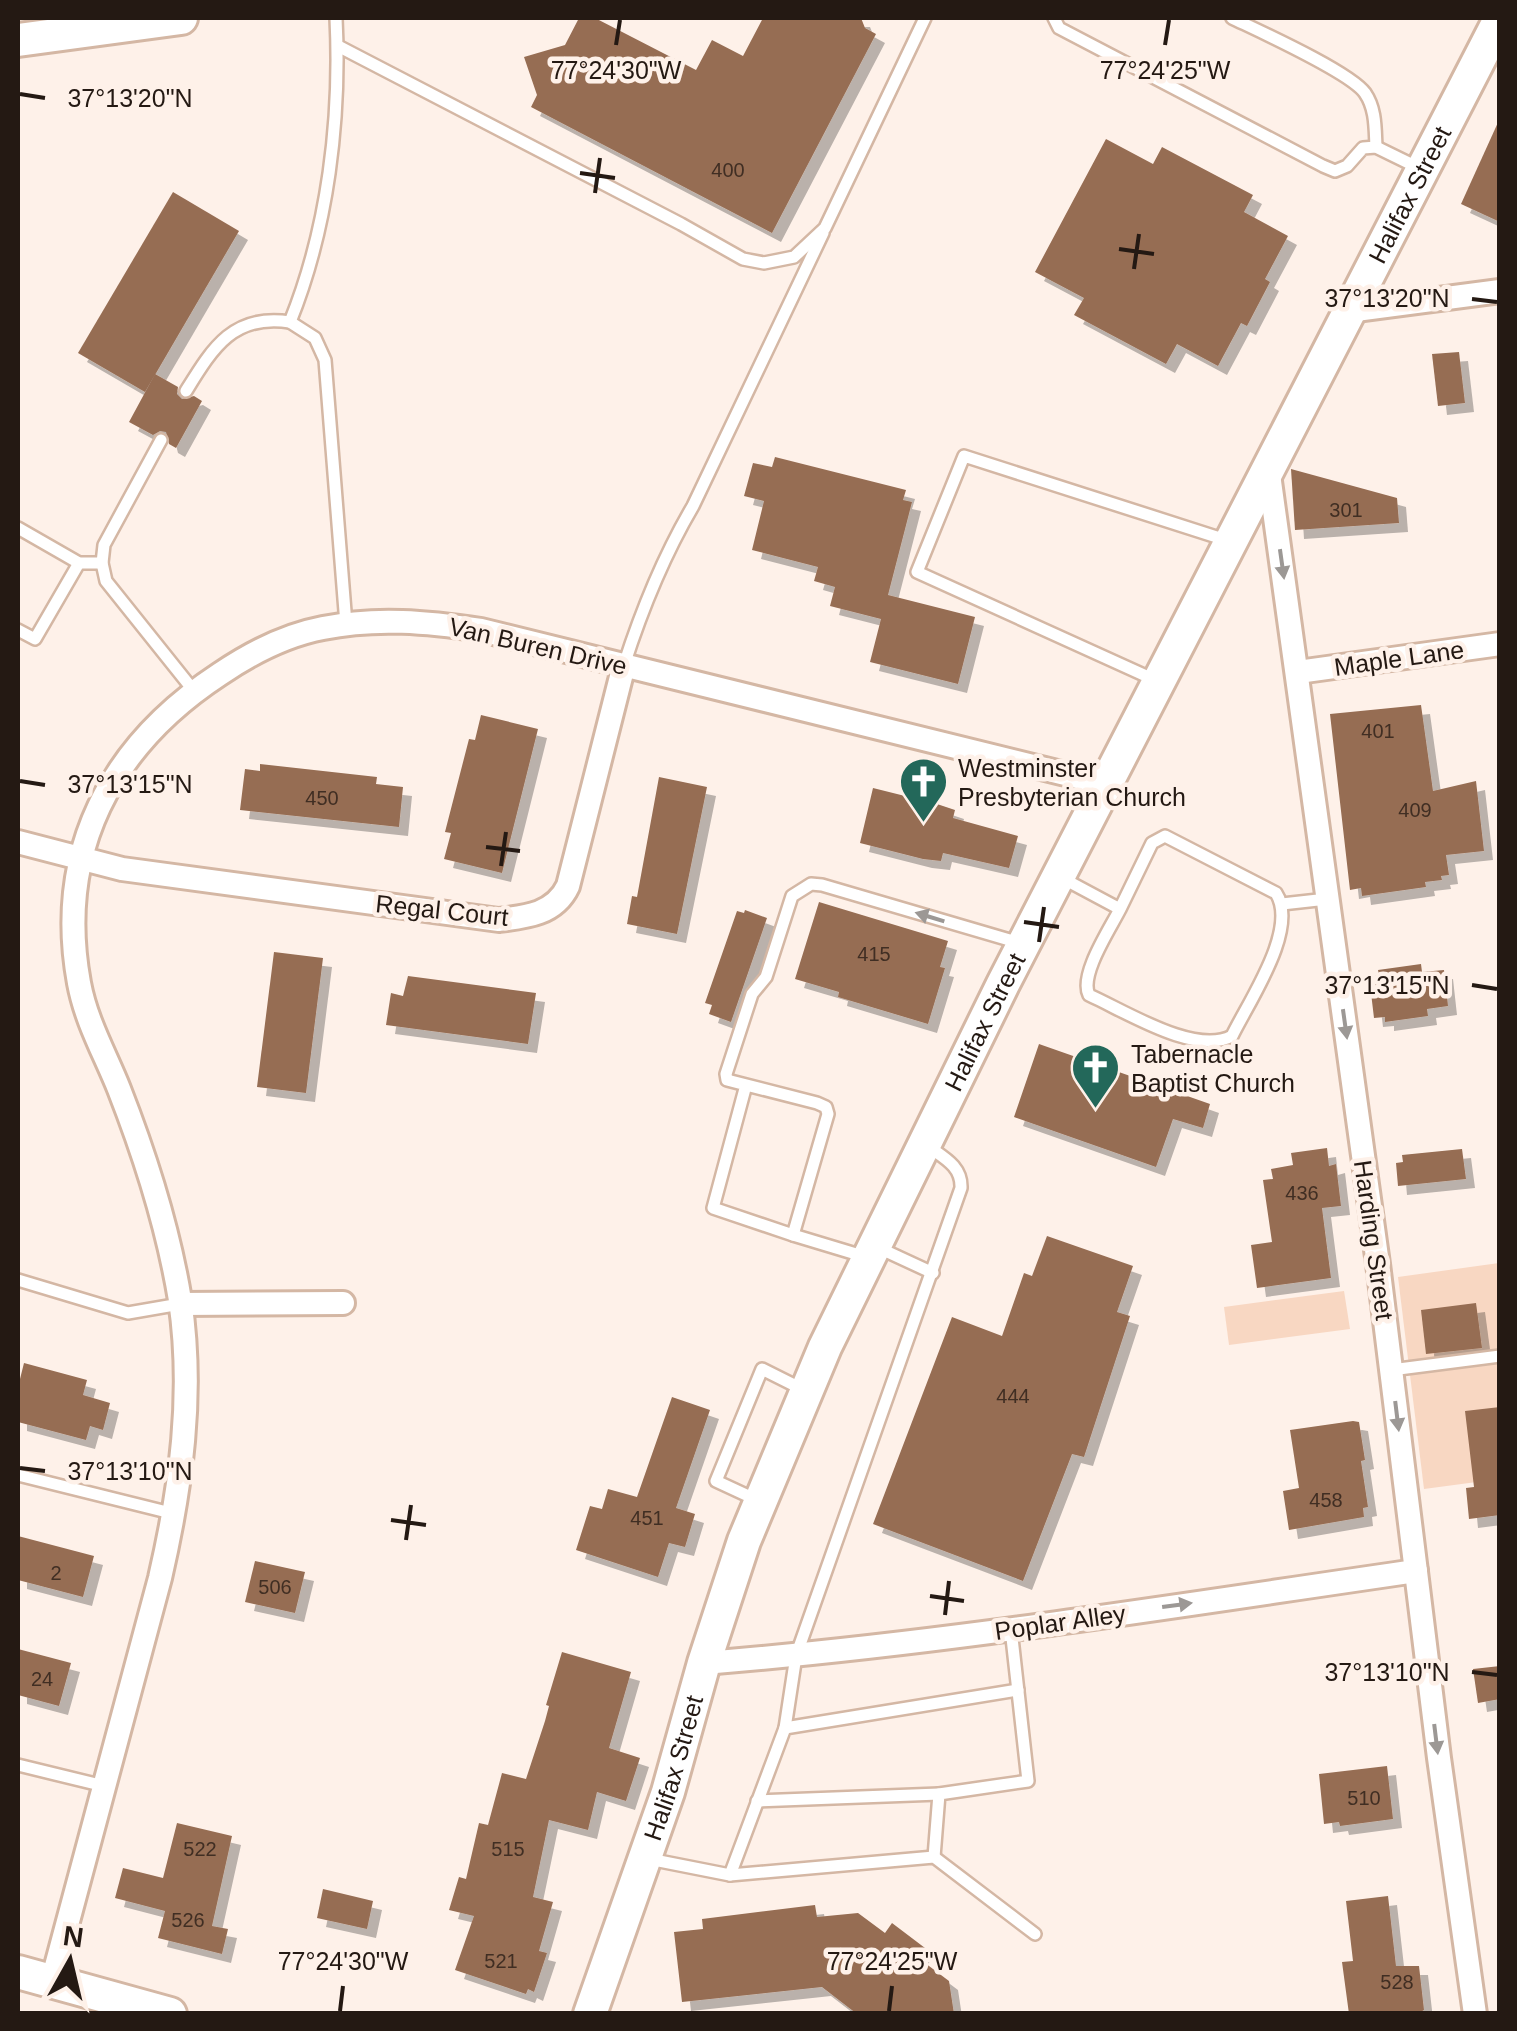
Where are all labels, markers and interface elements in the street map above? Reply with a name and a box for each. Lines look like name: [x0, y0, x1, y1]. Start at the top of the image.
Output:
text: 77°24'30"W: [551, 56, 682, 84]
text: 77°24'25"W: [1100, 56, 1231, 84]
text: 37°13'20"N: [67, 84, 193, 112]
street label: Halifax Street: [1363, 121, 1456, 268]
house number: 400: [711, 159, 745, 181]
text: 37°13'20"N: [1324, 284, 1450, 312]
house number: 301: [1329, 499, 1363, 521]
one-way arrow: [1275, 548, 1291, 580]
street label: Van Buren Drive: [446, 612, 630, 680]
street label: Maple Lane: [1332, 635, 1466, 681]
house number: 401: [1361, 720, 1395, 742]
place label: Westminster Presbyterian Church: [958, 754, 1186, 811]
church icon: Westminster Presbyterian Church: [897, 756, 949, 824]
text: 37°13'15"N: [67, 770, 193, 798]
house number: 450: [305, 787, 339, 809]
house number: 409: [1398, 799, 1432, 821]
street label: Regal Court: [374, 889, 510, 931]
one-way arrow: [914, 909, 945, 924]
house number: 415: [857, 943, 891, 965]
street label: Halifax Street: [939, 948, 1031, 1095]
text: 37°13'15"N: [1324, 971, 1450, 999]
one-way arrow: [1338, 1009, 1354, 1041]
place label: Tabernacle Baptist Church: [1131, 1040, 1295, 1097]
church icon: Tabernacle Baptist Church: [1070, 1042, 1122, 1110]
street label: Harding Street: [1349, 1158, 1399, 1322]
house number: 436: [1285, 1182, 1319, 1204]
house number: 444: [996, 1385, 1030, 1407]
one-way arrow: [1389, 1401, 1405, 1432]
text: 37°13'10"N: [67, 1457, 193, 1485]
house number: 458: [1309, 1489, 1343, 1511]
house number: 451: [630, 1507, 664, 1529]
house number: 2: [50, 1562, 62, 1584]
house number: 506: [258, 1576, 292, 1598]
one-way arrow: [1161, 1597, 1193, 1613]
street label: Poplar Alley: [993, 1599, 1128, 1645]
text: 37°13'10"N: [1324, 1658, 1450, 1686]
house number: 24: [31, 1668, 53, 1690]
street label: Halifax Street: [638, 1692, 708, 1844]
one-way arrow: [1428, 1723, 1444, 1755]
house number: 510: [1347, 1787, 1381, 1809]
house number: 522: [183, 1838, 217, 1860]
house number: 515: [491, 1838, 525, 1860]
house number: 526: [171, 1909, 205, 1931]
north arrow: [20, 1911, 120, 2011]
text: N: [61, 1920, 86, 1953]
text: 77°24'30"W: [278, 1947, 409, 1975]
text: 77°24'25"W: [827, 1947, 958, 1975]
house number: 521: [484, 1950, 518, 1972]
house number: 528: [1380, 1971, 1414, 1993]

